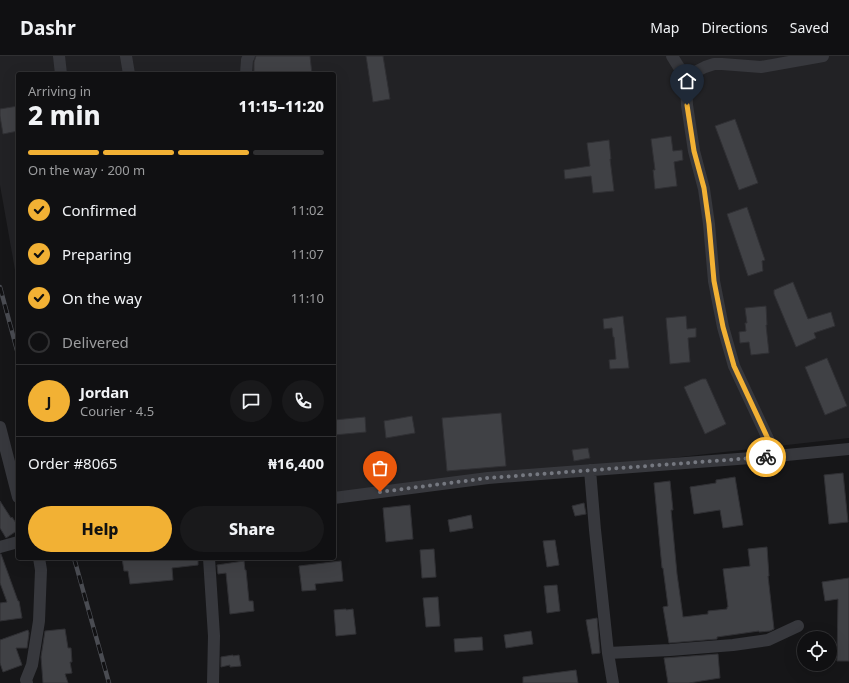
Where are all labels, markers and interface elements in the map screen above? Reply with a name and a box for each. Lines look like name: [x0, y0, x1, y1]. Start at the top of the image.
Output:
text: Dashr: [20, 15, 76, 41]
text: Map: [650, 18, 679, 37]
text: Directions: [701, 18, 768, 37]
text: Saved: [790, 18, 829, 37]
pin: [670, 64, 704, 105]
icon: home: [676, 70, 698, 92]
text: Arriving in: [28, 82, 91, 100]
text: 11:15–11:20: [239, 96, 324, 116]
text: 2 min: [28, 97, 101, 133]
text: On the way · 200 m: [28, 161, 145, 179]
icon: check: [28, 199, 50, 221]
text: Confirmed: [62, 200, 137, 220]
text: 11:02: [291, 201, 324, 219]
icon: check: [28, 243, 50, 265]
text: Preparing: [62, 244, 132, 264]
text: 11:07: [291, 245, 324, 263]
icon: check: [28, 287, 50, 309]
text: On the way: [62, 288, 142, 308]
text: 11:10: [291, 289, 324, 307]
text: Delivered: [62, 332, 129, 352]
button: chat: [230, 380, 272, 422]
button: phone: [282, 380, 324, 422]
text: Jordan: [80, 382, 129, 402]
text: J: [47, 391, 51, 411]
text: Courier · 4.5: [80, 402, 154, 420]
courier: [746, 437, 786, 477]
icon: bike: [755, 446, 777, 468]
pin: [363, 451, 397, 492]
text: Order #8065: [28, 453, 117, 473]
text: ₦16,400: [268, 453, 324, 473]
icon: bag: [369, 457, 391, 479]
button: Help: [28, 506, 172, 552]
button: Share: [180, 506, 324, 552]
map controls: [797, 631, 837, 671]
button: locate: [797, 631, 837, 671]

